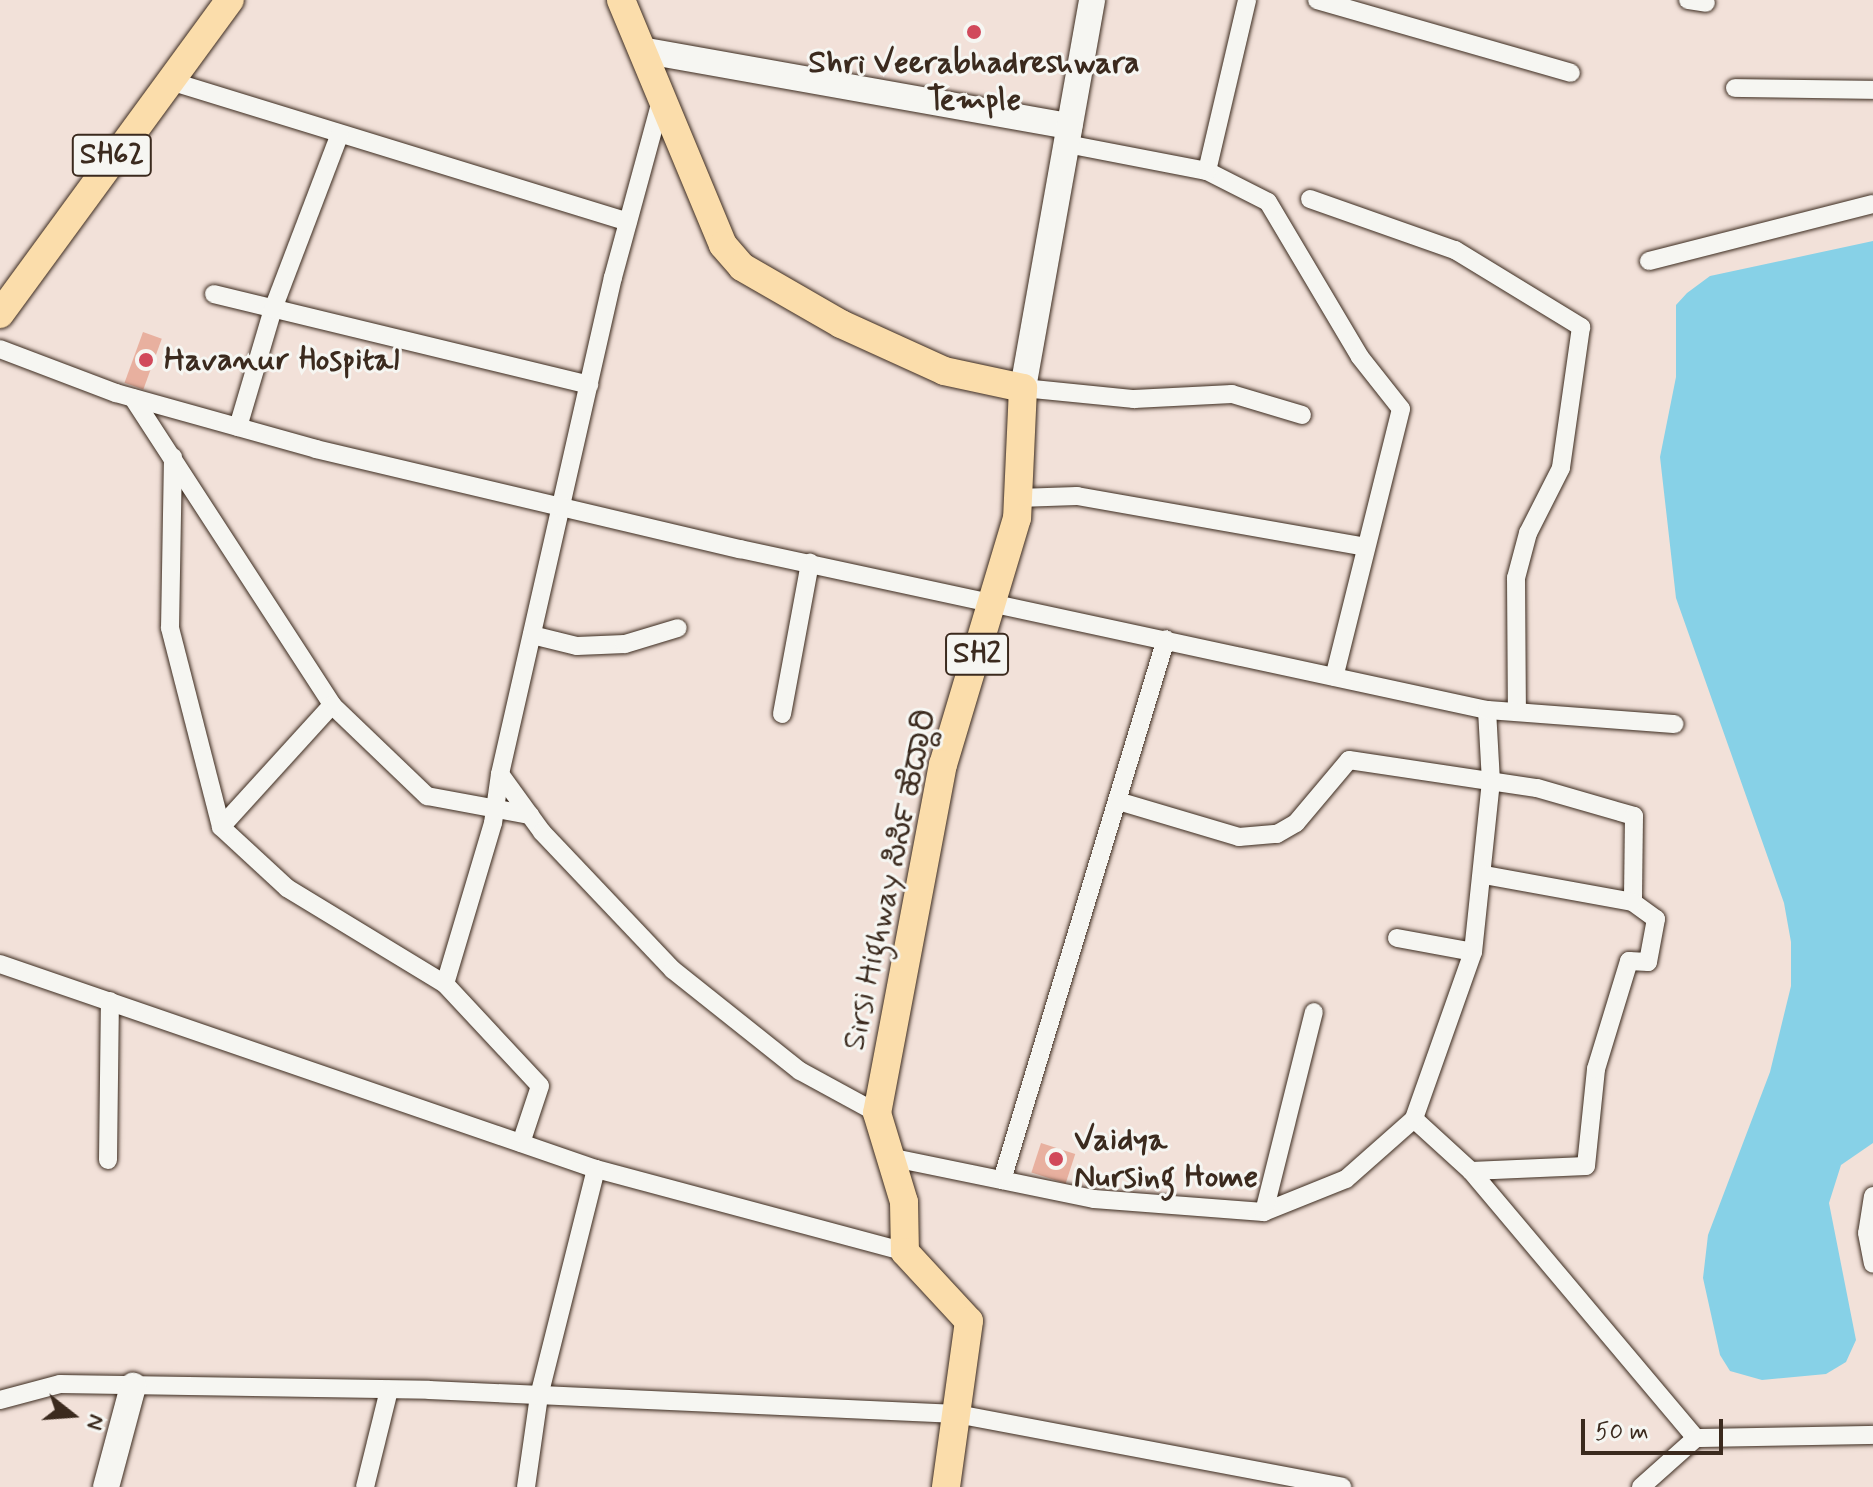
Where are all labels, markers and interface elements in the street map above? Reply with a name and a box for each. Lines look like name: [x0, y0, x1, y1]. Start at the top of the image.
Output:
marker: Shri Veerabhadreshwara Temple: [965, 23, 983, 41]
place label: Shri Veerabhadreshwara Temple: [807, 45, 1141, 120]
road number: SH62: [70, 129, 154, 181]
place label: Havanur Hospital: [164, 341, 412, 379]
marker: Havanur Hospital: [135, 349, 157, 371]
road number: SH2: [945, 628, 1009, 680]
street label: Sirsi Highway ಸಿರ್ಸಿ ಹೆದ್ದಾರಿ: [835, 707, 945, 1053]
place label: Vaidya Nursing Home: [1074, 1122, 1263, 1197]
marker: Vaidya Nursing Home: [1045, 1148, 1067, 1170]
north arrow: [32, 1375, 112, 1455]
scale bar: [1585, 1403, 1727, 1453]
text: N: [79, 1411, 110, 1433]
text: 50 m: [1595, 1417, 1649, 1448]

